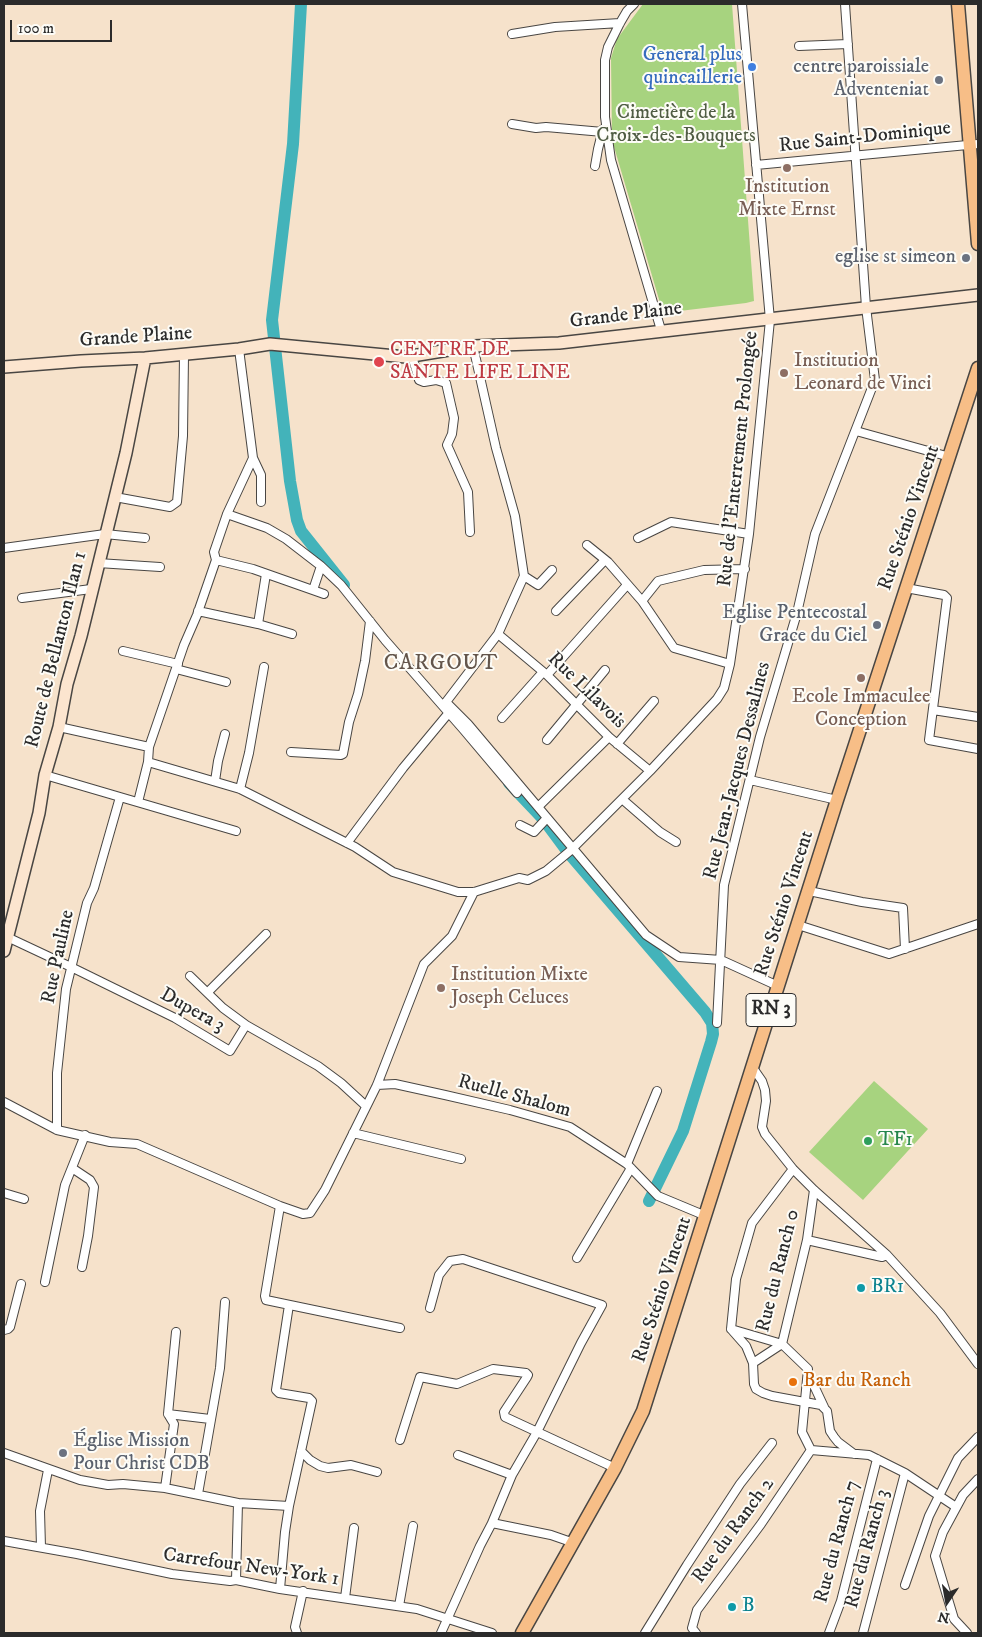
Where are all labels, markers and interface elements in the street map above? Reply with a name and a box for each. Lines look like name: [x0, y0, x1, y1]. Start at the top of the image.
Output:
scale bar: [12, 10, 115, 42]
text: 100 m: [18, 19, 54, 38]
place label: General plus quincaillerie: [643, 44, 742, 91]
place label: centre paroissiale Adventeniat: [793, 56, 929, 103]
marker: General plus quincaillerie: [746, 61, 758, 73]
marker: centre paroissiale Adventeniat: [933, 74, 945, 86]
park label: Cimetière de la Croix-des-Bouquets: [596, 102, 756, 149]
street label: Rue Saint-Dominique: [778, 117, 952, 159]
marker: Institution Mixte Ernst: [781, 162, 793, 174]
place label: Institution Mixte Ernst: [738, 176, 836, 223]
place label: eglise st simeon: [835, 246, 956, 270]
marker: eglise st simeon: [960, 252, 972, 264]
street label: Grande Plaine: [569, 297, 683, 335]
street label: Grande Plaine: [79, 322, 193, 354]
street label: Rue de l'Enterrement Prolongée: [714, 330, 764, 588]
place label: CENTRE DE SANTE LIFE LINE: [390, 339, 570, 386]
place label: Institution Leonard de Vinci: [794, 350, 931, 397]
marker: CENTRE DE SANTE LIFE LINE: [372, 355, 386, 369]
marker: Institution Leonard de Vinci: [778, 367, 790, 379]
street label: Rue Sténio Vincent: [874, 442, 946, 594]
street label: Route de Bellanton Ilan 1: [21, 549, 93, 751]
place label: Eglise Pentecostal Grace du Ciel: [722, 602, 867, 649]
marker: Eglise Pentecostal Grace du Ciel: [871, 619, 883, 631]
street label: Rue Lilavois: [542, 648, 630, 734]
district label: CARGOUT: [383, 651, 499, 677]
street label: Rue Jean-Jacques Dessalines: [699, 660, 777, 882]
marker: Ecole Immaculee Conception: [855, 672, 867, 684]
place label: Ecole Immaculee Conception: [792, 686, 930, 733]
street label: Rue Sténio Vincent: [750, 828, 820, 980]
street label: Rue Pauline: [37, 908, 81, 1006]
place label: Institution Mixte Joseph Celuces: [451, 964, 588, 1011]
marker: Institution Mixte Joseph Celuces: [435, 982, 447, 994]
street label: Dupera 3: [155, 983, 229, 1039]
road number: RN 3: [746, 994, 796, 1026]
street label: Ruelle Shalom: [455, 1070, 573, 1124]
place label: TF1: [878, 1129, 913, 1153]
marker: TF1: [862, 1135, 874, 1147]
street label: Rue du Ranch 0: [752, 1207, 806, 1335]
street label: Rue Sténio Vincent: [628, 1214, 698, 1366]
place label: BR1: [871, 1276, 904, 1300]
marker: BR1: [855, 1282, 867, 1294]
place label: Bar du Ranch: [803, 1370, 911, 1394]
marker: Bar du Ranch: [787, 1376, 799, 1388]
place label: Église Mission Pour Christ CDB: [73, 1430, 210, 1477]
marker: Église Mission Pour Christ CDB: [57, 1447, 69, 1459]
street label: Rue du Ranch 2: [688, 1473, 780, 1589]
street label: Rue du Ranch 7: [810, 1478, 866, 1606]
street label: Rue du Ranch 3: [841, 1487, 895, 1611]
street label: Carrefour New-York 1: [161, 1544, 341, 1592]
north arrow: [922, 1577, 972, 1627]
place label: B: [742, 1595, 755, 1619]
marker: B: [726, 1601, 738, 1613]
text: N: [936, 1607, 951, 1627]

